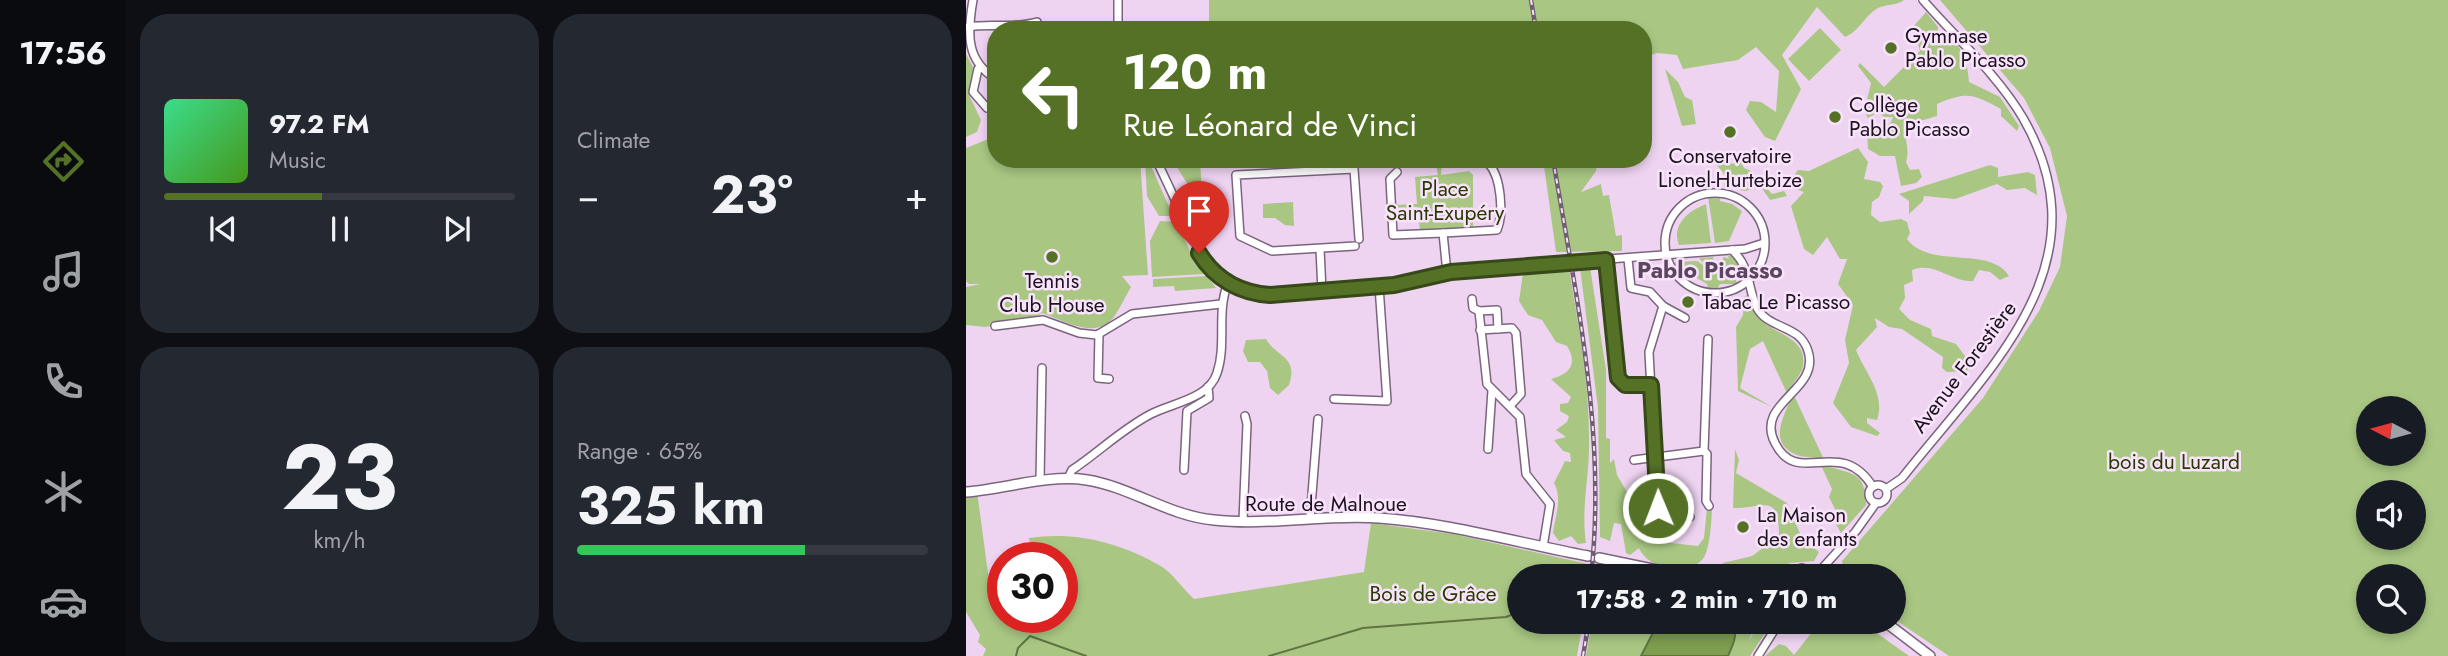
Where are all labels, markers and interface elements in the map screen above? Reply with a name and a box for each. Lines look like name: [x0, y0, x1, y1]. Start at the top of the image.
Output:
place label: Gymnase Pablo Picasso: [1905, 21, 2026, 75]
text: 17:56: [19, 30, 107, 76]
text: 120 m: [1123, 37, 1267, 107]
marker: Gymnase Pablo Picasso: [1883, 40, 1899, 56]
icon: left: [1008, 49, 1099, 140]
place label: Collège Pablo Picasso: [1849, 90, 1970, 144]
text: Rue Léonard de Vinci: [1123, 102, 1417, 148]
text: 97.2 FM: [269, 105, 369, 143]
marker: Collège Pablo Picasso: [1827, 109, 1843, 125]
text: Climate: [577, 123, 650, 157]
marker: Conservatoire Lionel-Hurtebize: [1722, 124, 1738, 140]
icon: directions: [39, 137, 88, 186]
place label: Conservatoire Lionel-Hurtebize: [1658, 141, 1802, 195]
text: Music: [269, 143, 326, 177]
text: 23°: [711, 157, 793, 233]
text: −: [577, 168, 599, 223]
text: +: [905, 168, 928, 223]
park label: Place Saint-Exupéry: [1386, 174, 1505, 228]
pin: [1169, 181, 1229, 253]
icon: arrive: [1180, 192, 1218, 230]
icon: previous: [204, 210, 242, 248]
icon: pause: [321, 210, 359, 248]
icon: next: [438, 210, 476, 248]
icon: music: [39, 247, 88, 296]
marker: Tennis Club House: [1044, 249, 1060, 265]
district label: Pablo Picasso: [1637, 253, 1783, 287]
place label: Tennis Club House: [999, 266, 1105, 320]
place label: Tabac Le Picasso: [1702, 287, 1850, 317]
marker: Tabac Le Picasso: [1680, 294, 1696, 310]
street label: Avenue Forestière: [1904, 295, 2024, 439]
icon: phone: [39, 357, 88, 406]
north arrow: [2356, 396, 2426, 466]
map controls: [2356, 396, 2426, 634]
text: 23: [281, 412, 398, 543]
text: Range · 65%: [577, 434, 702, 468]
park label: bois du Luzard: [2108, 447, 2240, 477]
icon: climate: [39, 467, 88, 516]
text: 325 km: [577, 468, 765, 544]
position arrow: [1621, 471, 1695, 545]
button: sound: [2356, 480, 2426, 550]
street label: Route de Malnoue: [1245, 489, 1407, 519]
place label: La Maison des enfants: [1757, 500, 1857, 554]
marker: La Maison des enfants: [1735, 519, 1751, 535]
text: km/h: [314, 523, 365, 557]
speed limit sign: 30: [987, 542, 1078, 633]
button: search: [2356, 564, 2426, 634]
icon: car: [39, 577, 88, 626]
park label: Bois de Grâce: [1369, 579, 1497, 609]
text: 17:58 · 2 min · 710 m: [1576, 580, 1837, 618]

